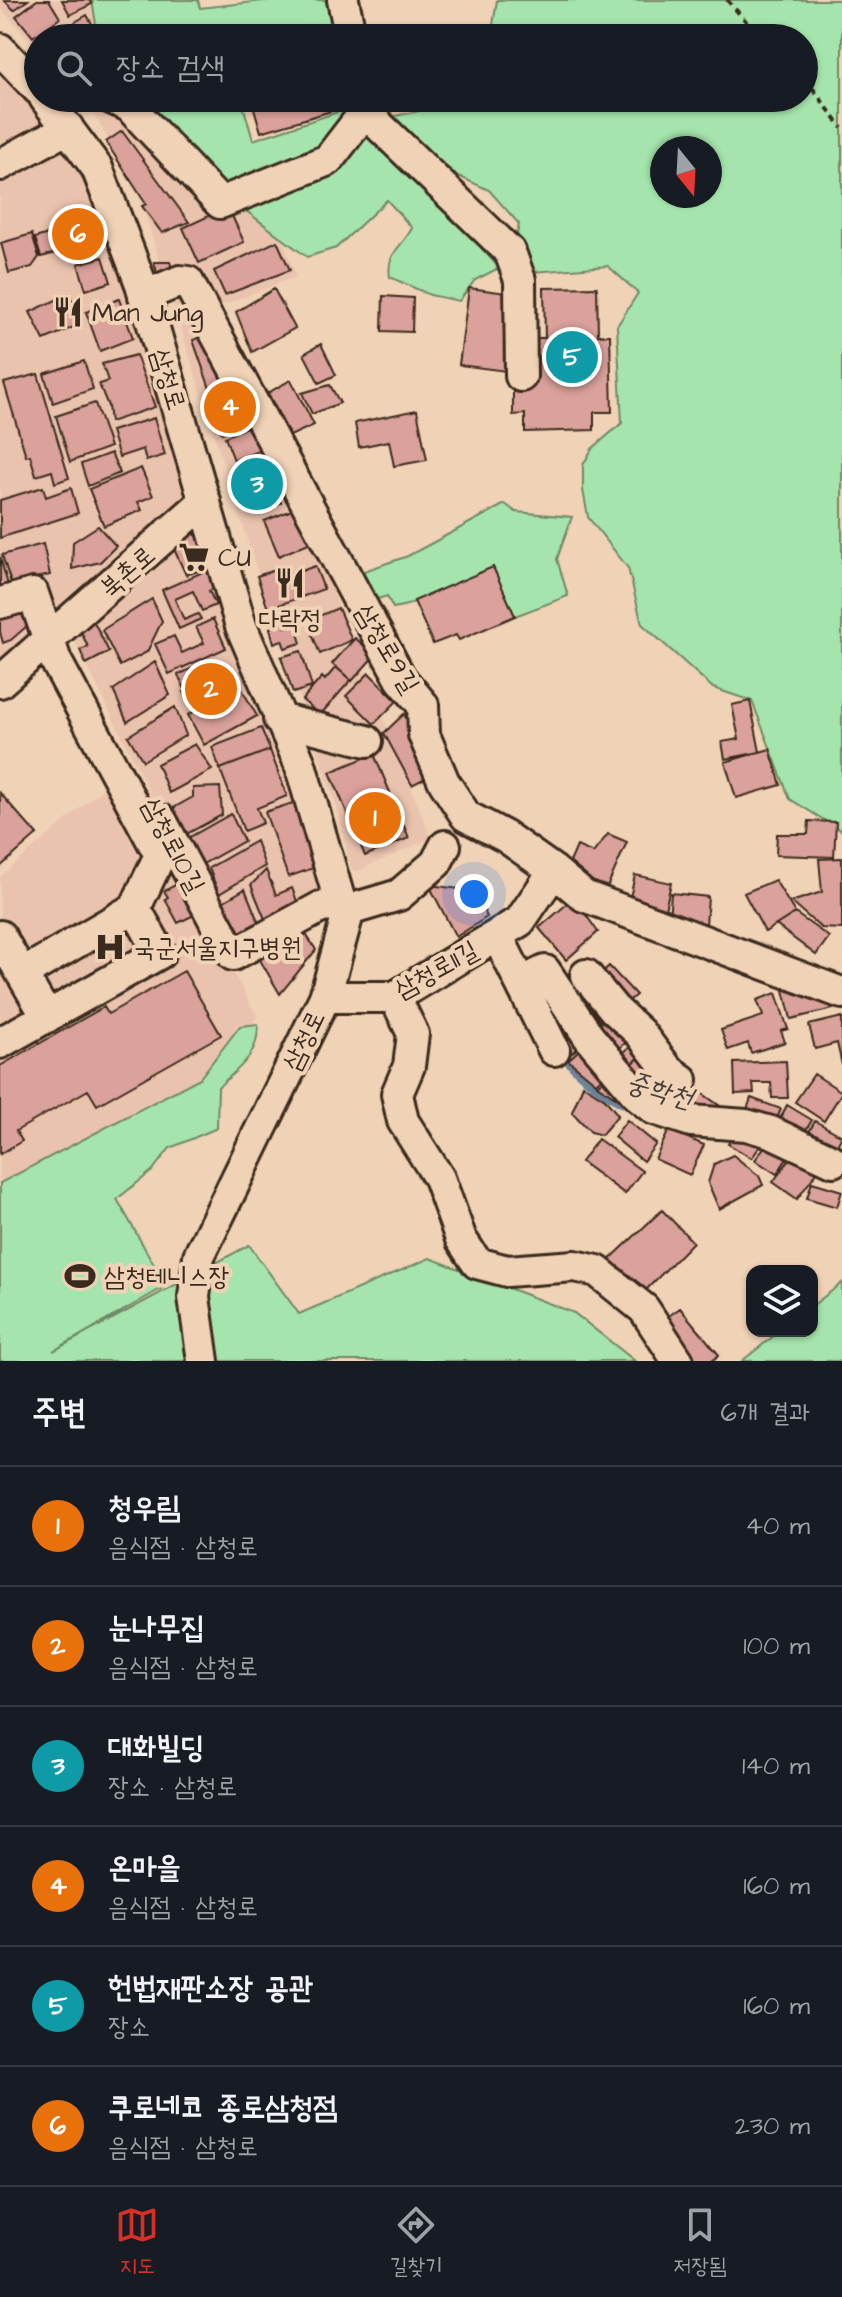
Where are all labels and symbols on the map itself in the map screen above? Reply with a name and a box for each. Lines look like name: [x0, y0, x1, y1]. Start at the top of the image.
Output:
north arrow: [650, 136, 722, 208]
pin: 6: [52, 204, 104, 264]
restaurant icon: Man Jung: [51, 295, 85, 329]
place label: Man Jung: [92, 295, 204, 333]
pin: 5: [546, 327, 598, 387]
street label: 삼청로: [142, 344, 194, 415]
pin: 4: [204, 377, 256, 437]
pin: 3: [231, 454, 283, 514]
street label: 북촌로: [92, 538, 163, 606]
supermarket icon: CU: [177, 540, 211, 574]
place label: CU: [218, 540, 251, 576]
restaurant icon: 다락정: [273, 566, 307, 600]
street label: 삼청로9길: [346, 597, 428, 700]
place label: 다락정: [259, 602, 321, 638]
pin: 2: [185, 659, 237, 719]
pin: 1: [349, 788, 401, 848]
street label: 삼청로10길: [133, 791, 213, 900]
your location: [454, 874, 494, 914]
hospital icon: 국군서울지구병원: [93, 930, 127, 964]
place label: 국군서울지구병원: [134, 930, 301, 966]
street label: 삼청로11길: [388, 932, 485, 1008]
street label: 삼청로: [274, 1004, 334, 1077]
water label: 중학천: [622, 1062, 700, 1119]
sports icon: 삼청테니스장: [63, 1259, 97, 1293]
place label: 삼청테니스장: [104, 1259, 230, 1295]

